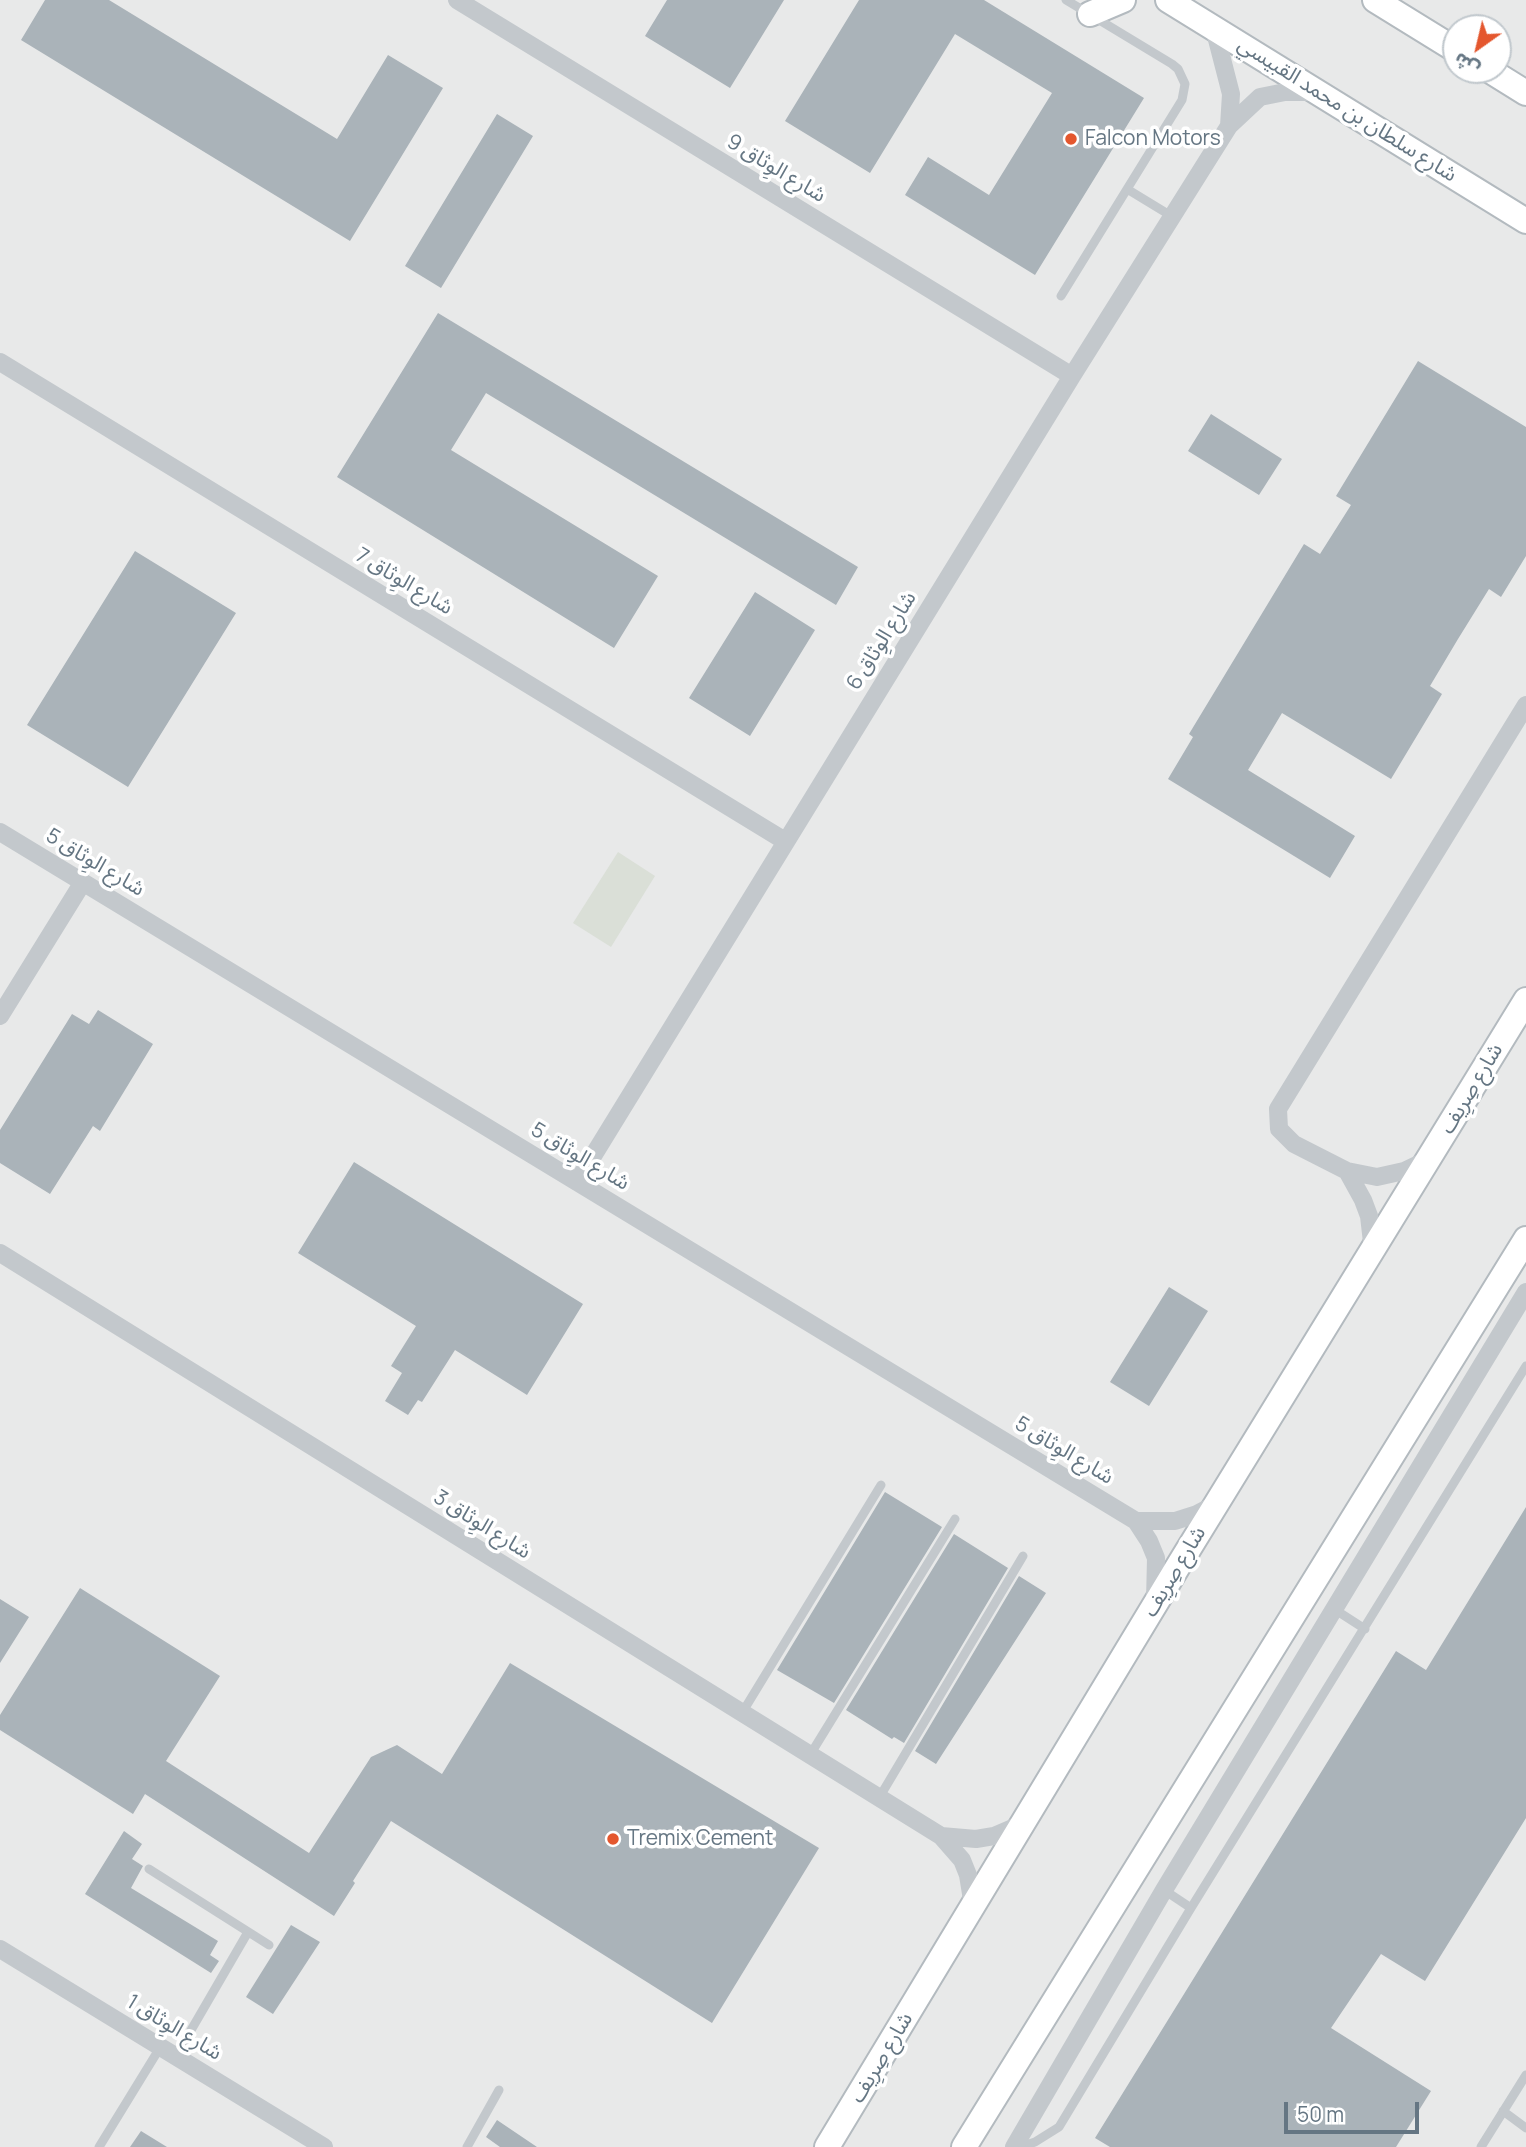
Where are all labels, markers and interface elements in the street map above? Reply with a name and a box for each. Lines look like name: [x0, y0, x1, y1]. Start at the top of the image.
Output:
north arrow: [1442, 14, 1512, 84]
street label: شارع سلطان بن محمد القبيسي: [1233, 32, 1461, 188]
text: ش: [1448, 47, 1484, 83]
place label: Falcon Motors: [1085, 126, 1221, 152]
street label: شارع الوِثاق 9: [722, 130, 830, 208]
marker: Falcon Motors: [1063, 131, 1079, 147]
street label: شارع الوِثاق 7: [351, 543, 457, 621]
street label: شارع الوِثاق 6: [842, 587, 922, 695]
street label: شارع الوِثاق 5: [41, 824, 149, 902]
street label: شارع صِرِيف: [1435, 1039, 1509, 1139]
street label: شارع الوِثاق 5: [526, 1118, 634, 1196]
street label: شارع الوِثاق 5: [1010, 1412, 1118, 1490]
street label: شارع الوِثاق 3: [429, 1485, 535, 1565]
street label: شارع صِرِيف: [1138, 1522, 1212, 1622]
place label: Tremix Cement: [627, 1826, 773, 1852]
marker: Tremix Cement: [605, 1831, 621, 1847]
street label: شارع الوِثاق 1: [122, 1990, 226, 2066]
street label: شارع صِرِيف: [845, 2008, 919, 2108]
scale bar: [1288, 2088, 1423, 2132]
text: 50 m: [1297, 2100, 1344, 2128]

